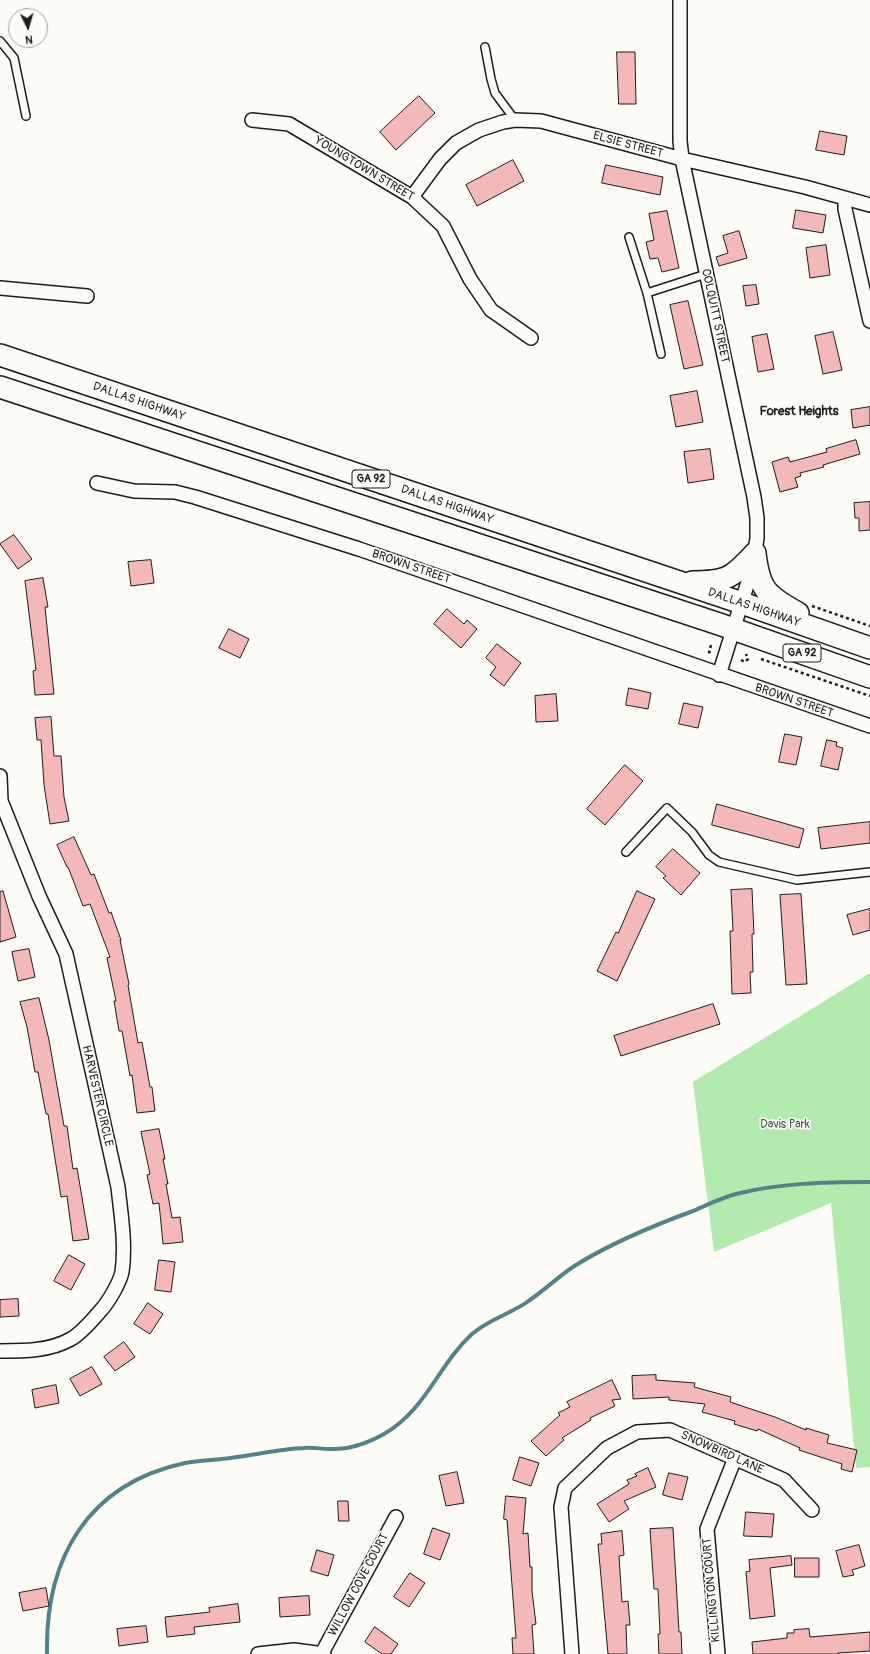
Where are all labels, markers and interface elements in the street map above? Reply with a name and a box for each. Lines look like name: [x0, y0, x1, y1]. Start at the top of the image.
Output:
north arrow: [8, 8, 48, 48]
text: N: [25, 33, 33, 46]
street label: ELSIE STREET: [591, 129, 665, 161]
street label: YOUNGTOWN STREET: [312, 134, 416, 204]
street label: COLQUITT STREET: [698, 268, 732, 364]
street label: DALLAS HIGHWAY: [91, 379, 187, 425]
district label: Forest Heights: [759, 404, 839, 420]
road number: GA 92: [352, 470, 390, 488]
street label: DALLAS HIGHWAY: [399, 482, 495, 528]
street label: BROWN STREET: [370, 547, 452, 587]
street label: DALLAS HIGHWAY: [706, 585, 802, 631]
road number: GA 92: [783, 644, 821, 662]
street label: BROWN STREET: [753, 681, 835, 721]
street label: HARVESTER CIRCLE: [78, 1044, 116, 1148]
park label: Davis Park: [760, 1118, 810, 1132]
street label: SNOWBIRD LANE: [678, 1428, 766, 1478]
street label: WILLOW COVE COURT: [326, 1531, 392, 1639]
street label: KILLINGTON COURT: [700, 1537, 724, 1643]

